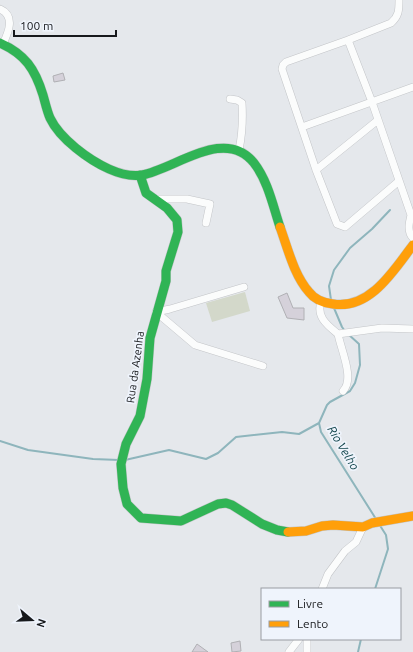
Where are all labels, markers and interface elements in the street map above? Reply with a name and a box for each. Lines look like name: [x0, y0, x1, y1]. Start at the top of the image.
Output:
scale bar: [14, 12, 116, 38]
text: 100 m: [20, 19, 53, 32]
street label: Rua da Azenha: [124, 330, 146, 404]
water label: Rio Velho: [325, 423, 362, 473]
legend: [261, 588, 401, 640]
text: Livre: [297, 597, 323, 610]
north arrow: [12, 600, 52, 640]
text: N: [34, 617, 48, 629]
text: Lento: [297, 617, 328, 630]

